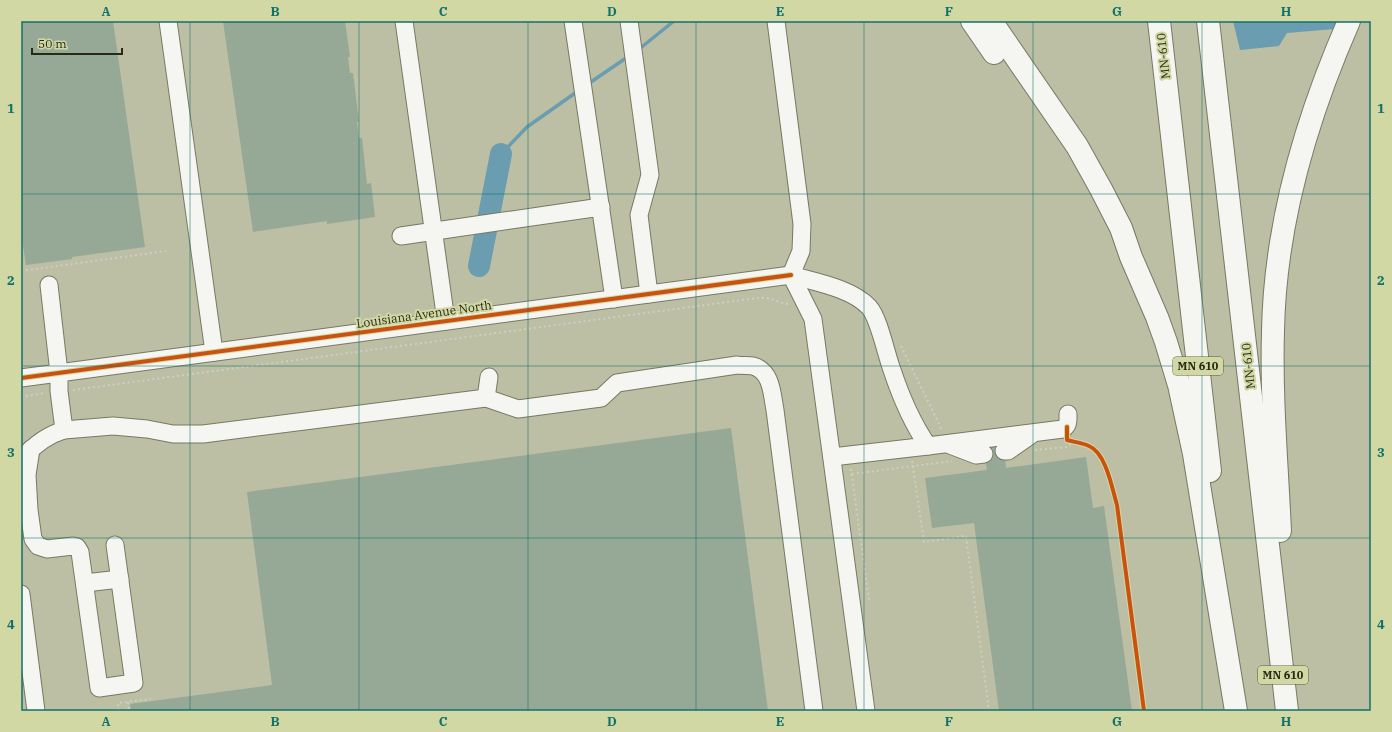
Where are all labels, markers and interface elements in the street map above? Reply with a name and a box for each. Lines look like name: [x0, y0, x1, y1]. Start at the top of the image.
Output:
text: A: [101, 3, 111, 20]
text: B: [270, 3, 280, 20]
text: C: [439, 3, 448, 20]
text: D: [607, 3, 617, 20]
text: E: [776, 3, 784, 20]
text: F: [945, 3, 953, 20]
text: G: [1112, 3, 1122, 20]
text: H: [1281, 3, 1292, 20]
scale bar: [32, 30, 122, 56]
street label: MN-610: [1153, 32, 1173, 80]
text: 50 m: [38, 36, 67, 51]
text: 1: [7, 100, 15, 117]
text: 1: [1377, 100, 1385, 117]
text: 2: [7, 272, 15, 289]
text: 2: [1377, 272, 1385, 289]
street label: Louisiana Avenue North: [355, 297, 493, 331]
street label: MN-610: [1238, 342, 1258, 390]
road number: MN 610: [1173, 357, 1223, 375]
text: 3: [7, 444, 15, 461]
text: 3: [1377, 444, 1385, 461]
text: 4: [7, 616, 15, 633]
text: 4: [1377, 616, 1385, 633]
road number: MN 610: [1258, 666, 1308, 684]
text: A: [101, 713, 111, 730]
text: B: [270, 713, 280, 730]
text: C: [439, 713, 448, 730]
text: D: [607, 713, 617, 730]
text: E: [776, 713, 784, 730]
text: F: [945, 713, 953, 730]
text: G: [1112, 713, 1122, 730]
text: H: [1281, 713, 1292, 730]

